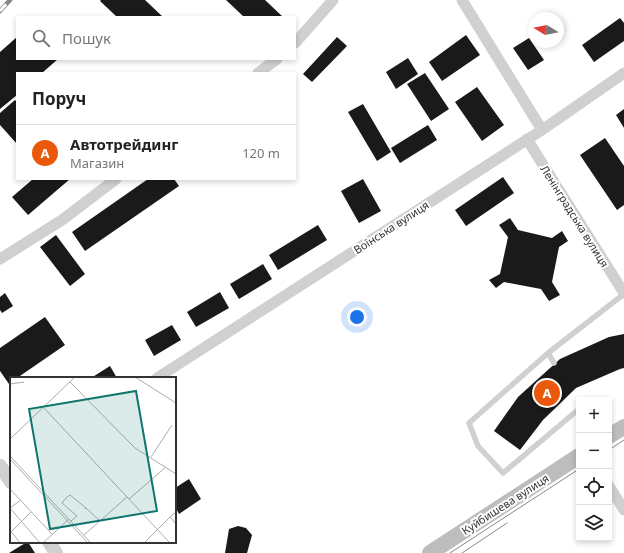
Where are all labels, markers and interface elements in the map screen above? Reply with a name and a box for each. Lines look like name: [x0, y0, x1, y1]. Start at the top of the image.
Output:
north arrow: [528, 12, 564, 48]
search box: [16, 16, 296, 60]
icon: search: [30, 27, 52, 49]
text: Пошук: [62, 28, 111, 48]
text: Поруч: [32, 87, 86, 110]
text: Автотрейдинг: [70, 134, 178, 154]
text: A: [41, 144, 50, 162]
text: 120 m: [242, 144, 280, 162]
text: Магазин: [70, 154, 124, 172]
street label: Ленінградська вулиця: [537, 162, 613, 270]
street label: Воїнська вулиця: [351, 197, 431, 257]
your location: [347, 307, 367, 327]
inset map: [10, 377, 176, 543]
pin: A: [534, 378, 560, 408]
map controls: [576, 397, 612, 541]
button: +: [576, 397, 612, 433]
button: −: [576, 433, 612, 469]
button: locate: [576, 469, 612, 505]
street label: Куйбишева вулиця: [458, 470, 552, 538]
button: layers: [576, 505, 612, 541]

